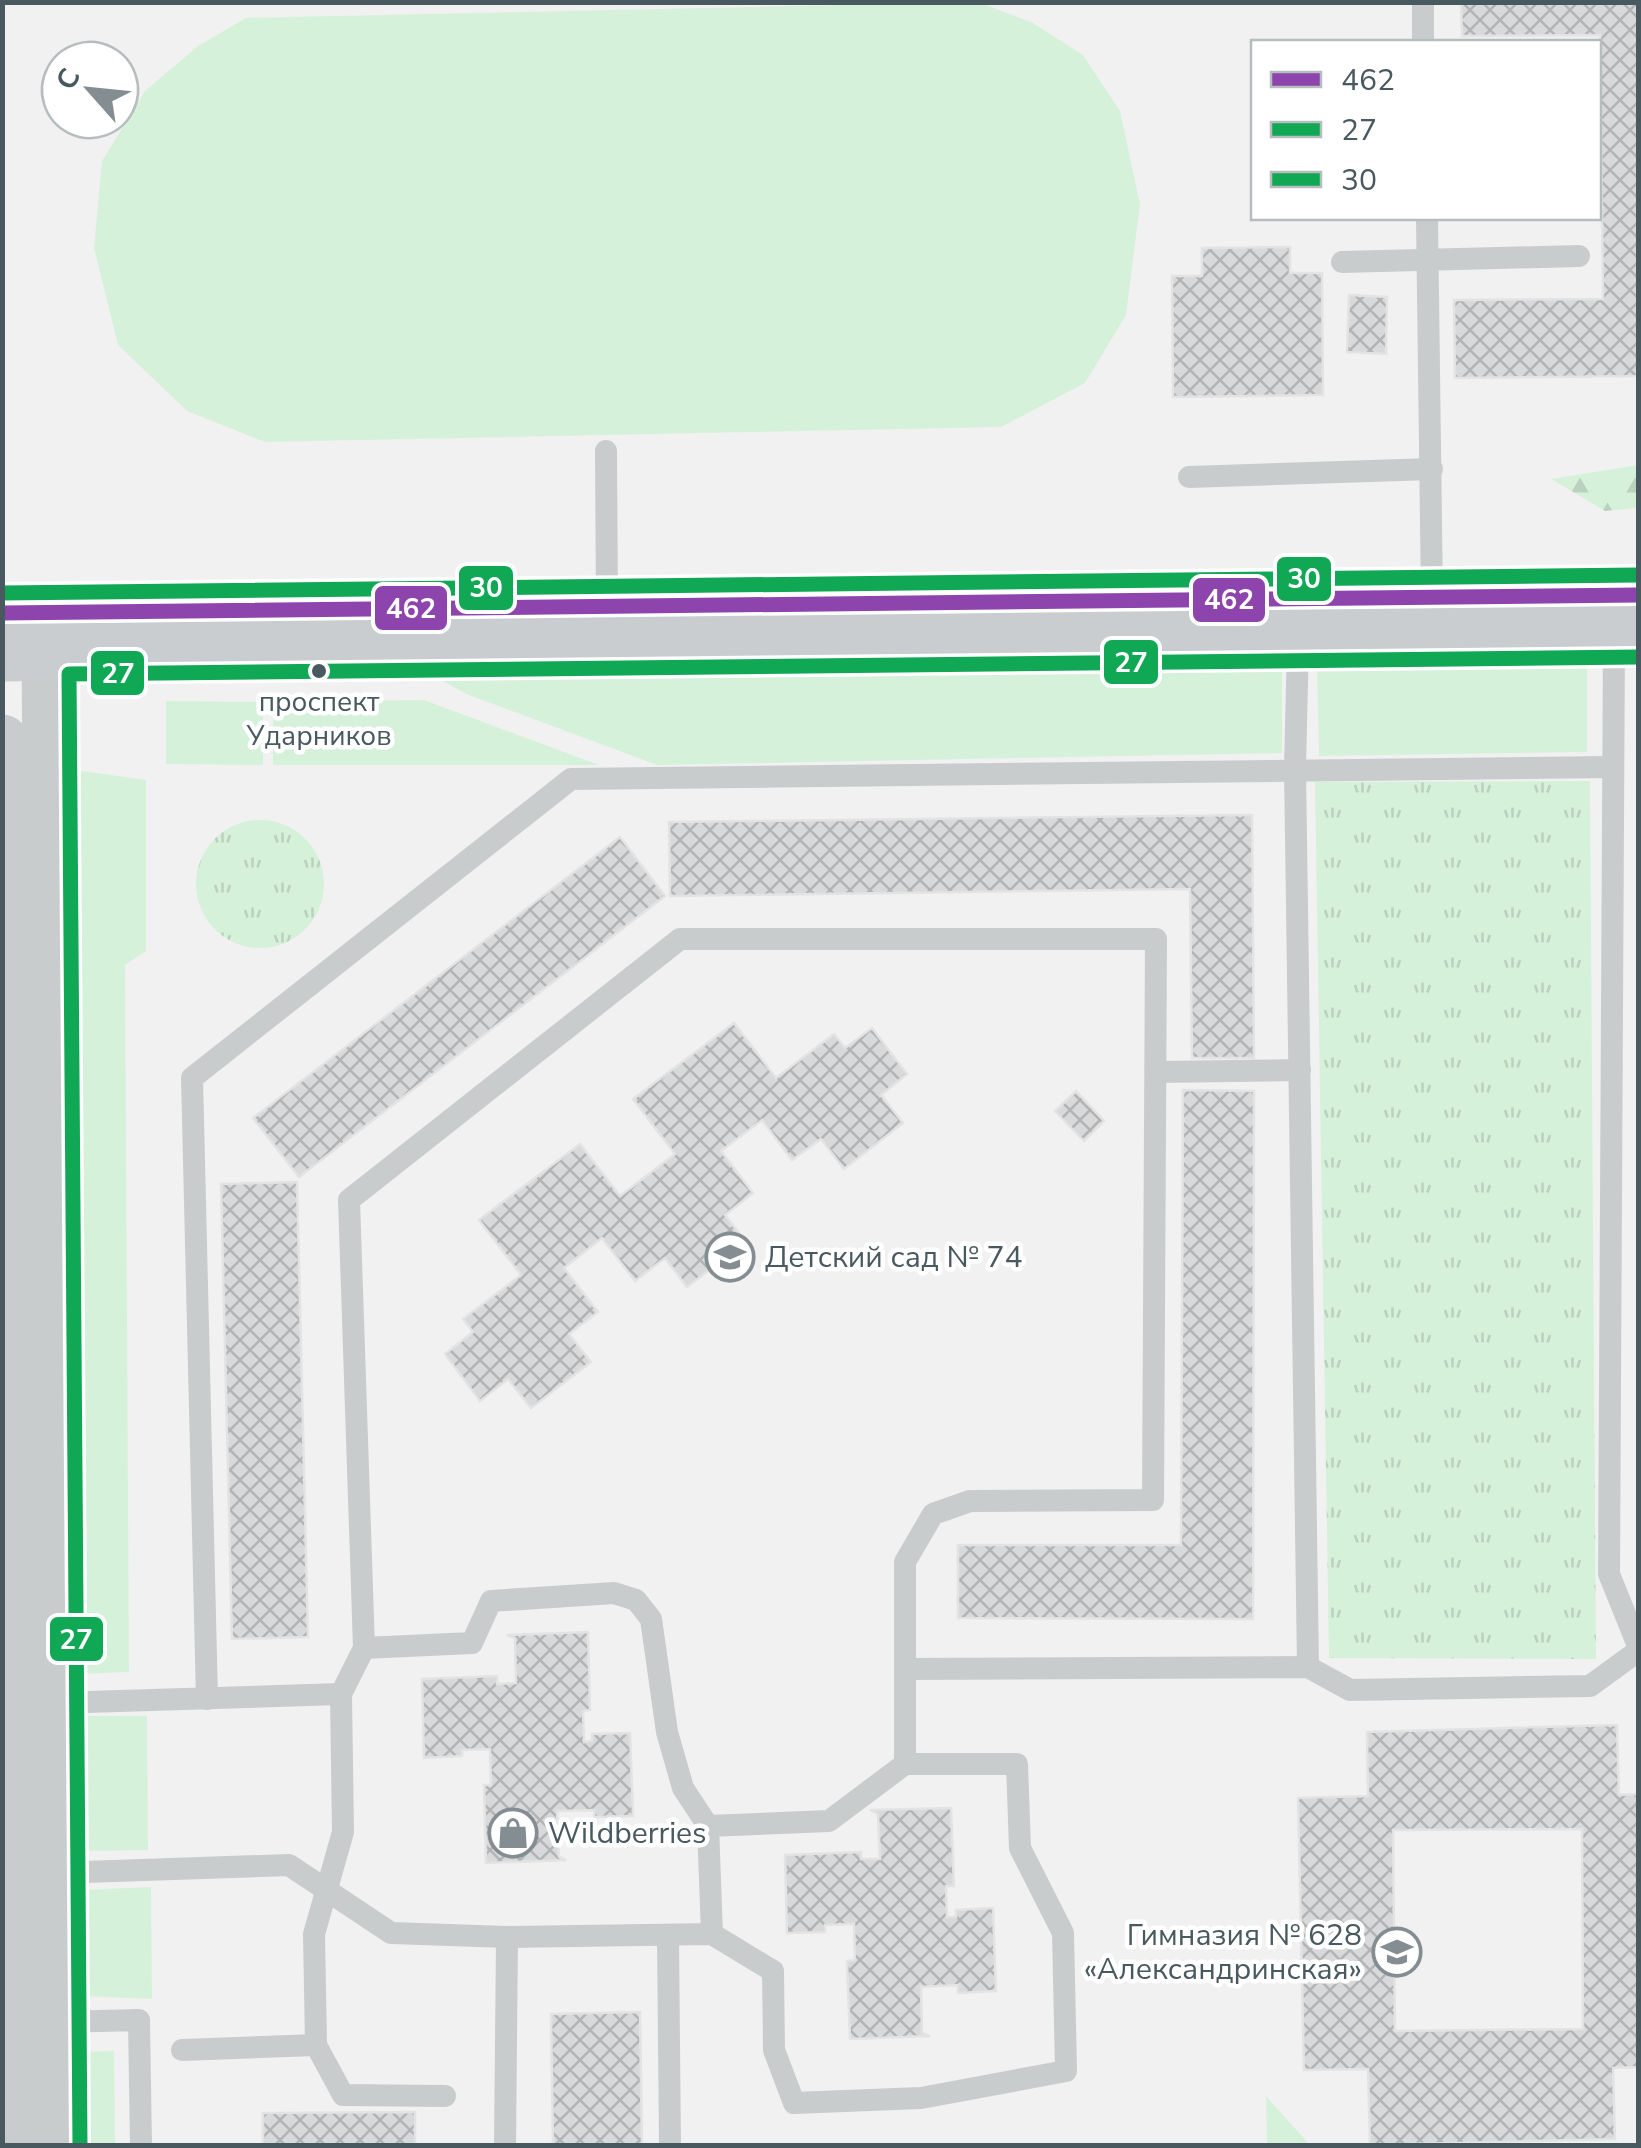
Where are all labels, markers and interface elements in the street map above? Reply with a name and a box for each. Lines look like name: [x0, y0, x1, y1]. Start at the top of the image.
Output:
north arrow: [40, 40, 140, 140]
legend: [1251, 40, 1601, 220]
text: 462: [1341, 60, 1395, 101]
text: С: [47, 62, 90, 96]
text: 27: [1341, 110, 1377, 151]
text: 30: [1341, 160, 1377, 201]
line badge: 30: [1275, 555, 1333, 603]
text: 30: [1287, 560, 1321, 598]
line badge: 30: [457, 564, 515, 612]
text: 30: [469, 569, 503, 607]
line badge: 462: [1191, 576, 1267, 624]
text: 462: [1204, 581, 1254, 619]
line badge: 462: [373, 584, 449, 632]
text: 462: [386, 590, 436, 628]
line badge: 27: [1102, 638, 1160, 686]
text: 27: [1114, 644, 1148, 682]
line badge: 27: [89, 649, 146, 697]
text: 27: [101, 655, 135, 693]
marker: проспект Ударников: [309, 661, 329, 681]
place label: проспект Ударников: [246, 683, 391, 755]
school or university icon: Детский сад № 74: [704, 1231, 756, 1283]
place label: Детский сад № 74: [765, 1237, 1023, 1278]
line badge: 27: [48, 1615, 105, 1663]
text: 27: [59, 1621, 93, 1659]
shop icon: Wildberries: [487, 1807, 539, 1859]
place label: Wildberries: [548, 1813, 707, 1854]
place label: Гимназия № 628 «Александринская»: [1084, 1915, 1362, 1990]
school or university icon: Гимназия № 628 «Александринская»: [1371, 1926, 1423, 1978]

